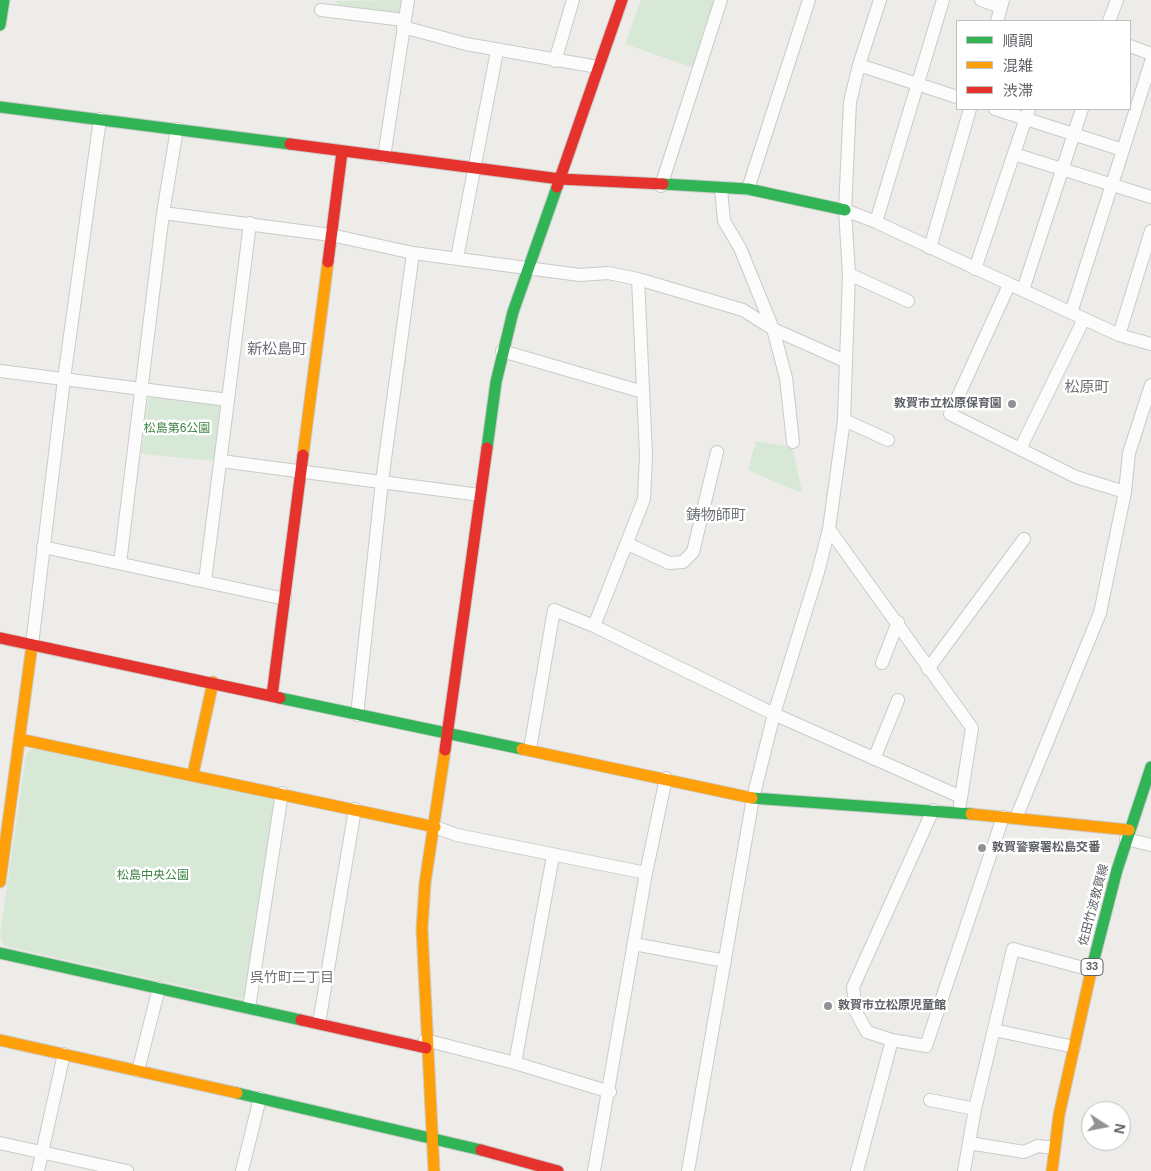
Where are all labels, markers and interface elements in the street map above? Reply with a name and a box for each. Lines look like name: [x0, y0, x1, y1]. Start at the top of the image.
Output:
legend: [956, 20, 1131, 110]
text: 順調: [1003, 32, 1033, 49]
text: 混雑: [1003, 57, 1033, 74]
text: 渋滞: [1003, 82, 1033, 99]
district label: 新松島町: [247, 341, 307, 359]
district label: 松原町: [1065, 379, 1109, 397]
place label: 敦賀市立松原保育園: [894, 397, 1002, 411]
marker: 敦賀市立松原保育園: [1006, 398, 1018, 410]
park label: 松島第6公園: [144, 422, 210, 436]
district label: 鋳物師町: [686, 507, 746, 525]
place label: 敦賀警察署松島交番: [992, 841, 1100, 855]
marker: 敦賀警察署松島交番: [976, 842, 988, 854]
street label: 佐田竹波敦賀線: [1076, 863, 1112, 947]
park label: 松島中央公園: [117, 869, 189, 883]
road number: 33: [1081, 959, 1103, 976]
district label: 呉竹町二丁目: [250, 970, 334, 986]
place label: 敦賀市立松原児童館: [838, 999, 946, 1013]
marker: 敦賀市立松原児童館: [822, 1000, 834, 1012]
north arrow: [1081, 1101, 1131, 1151]
text: N: [1111, 1122, 1129, 1135]

